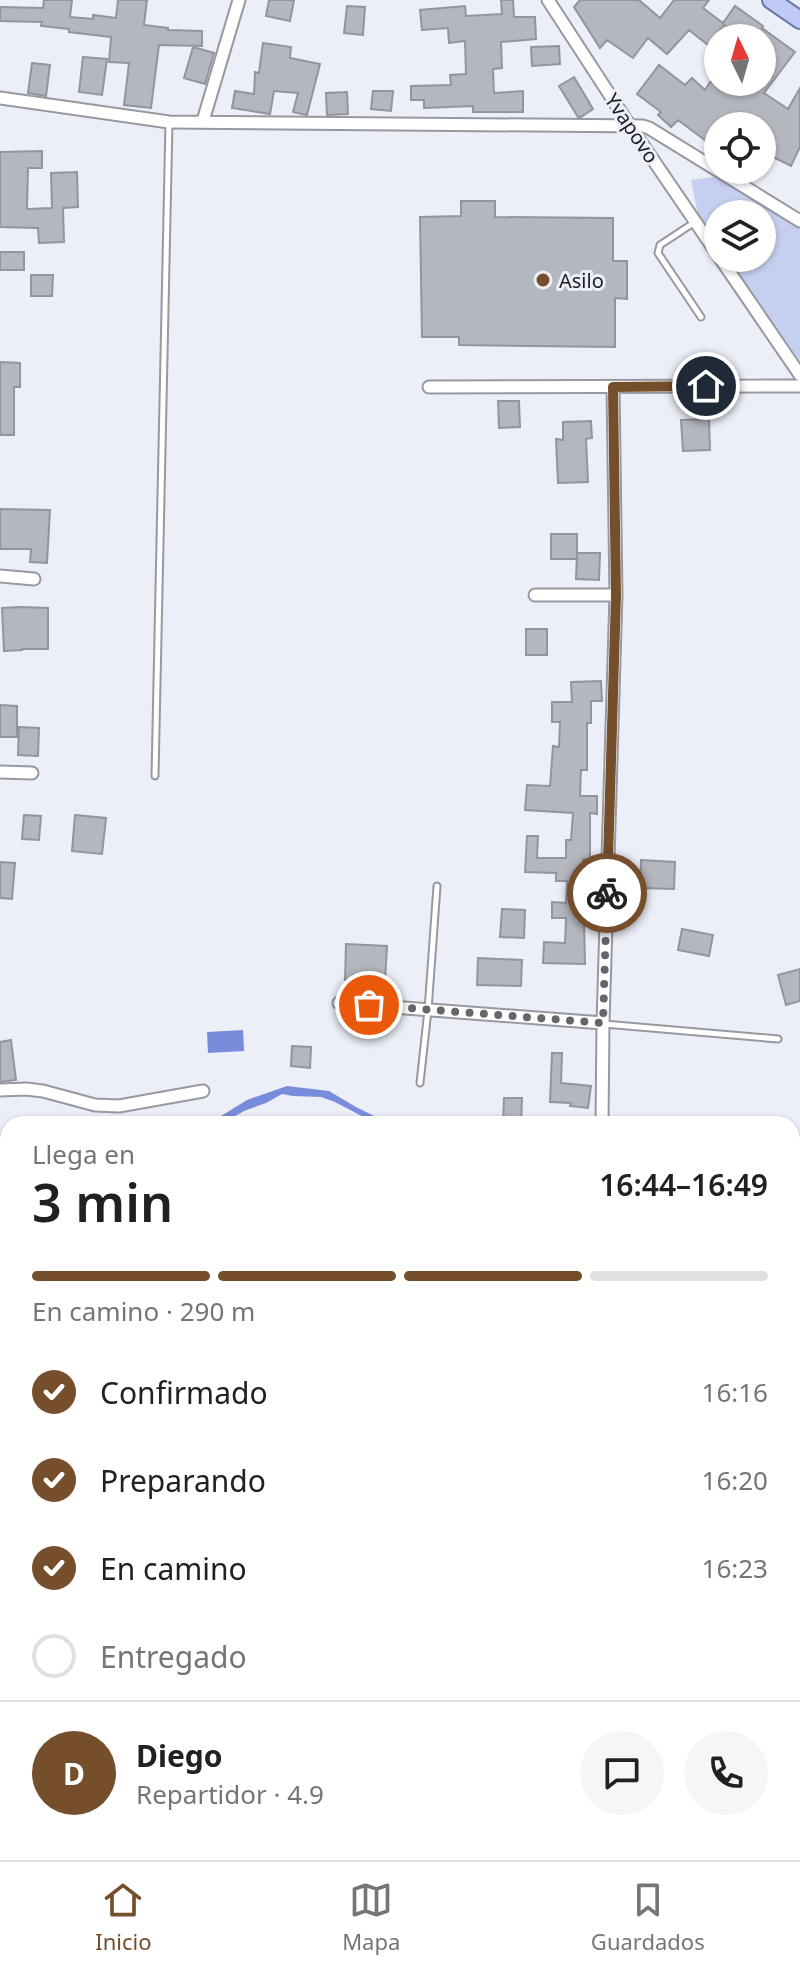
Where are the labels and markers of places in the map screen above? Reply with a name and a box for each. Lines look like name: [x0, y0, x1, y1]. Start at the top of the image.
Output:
place label: Asilo: [559, 267, 604, 294]
marker: Asilo: [534, 271, 552, 289]
pin: [672, 352, 740, 420]
pin: [335, 971, 403, 1039]

